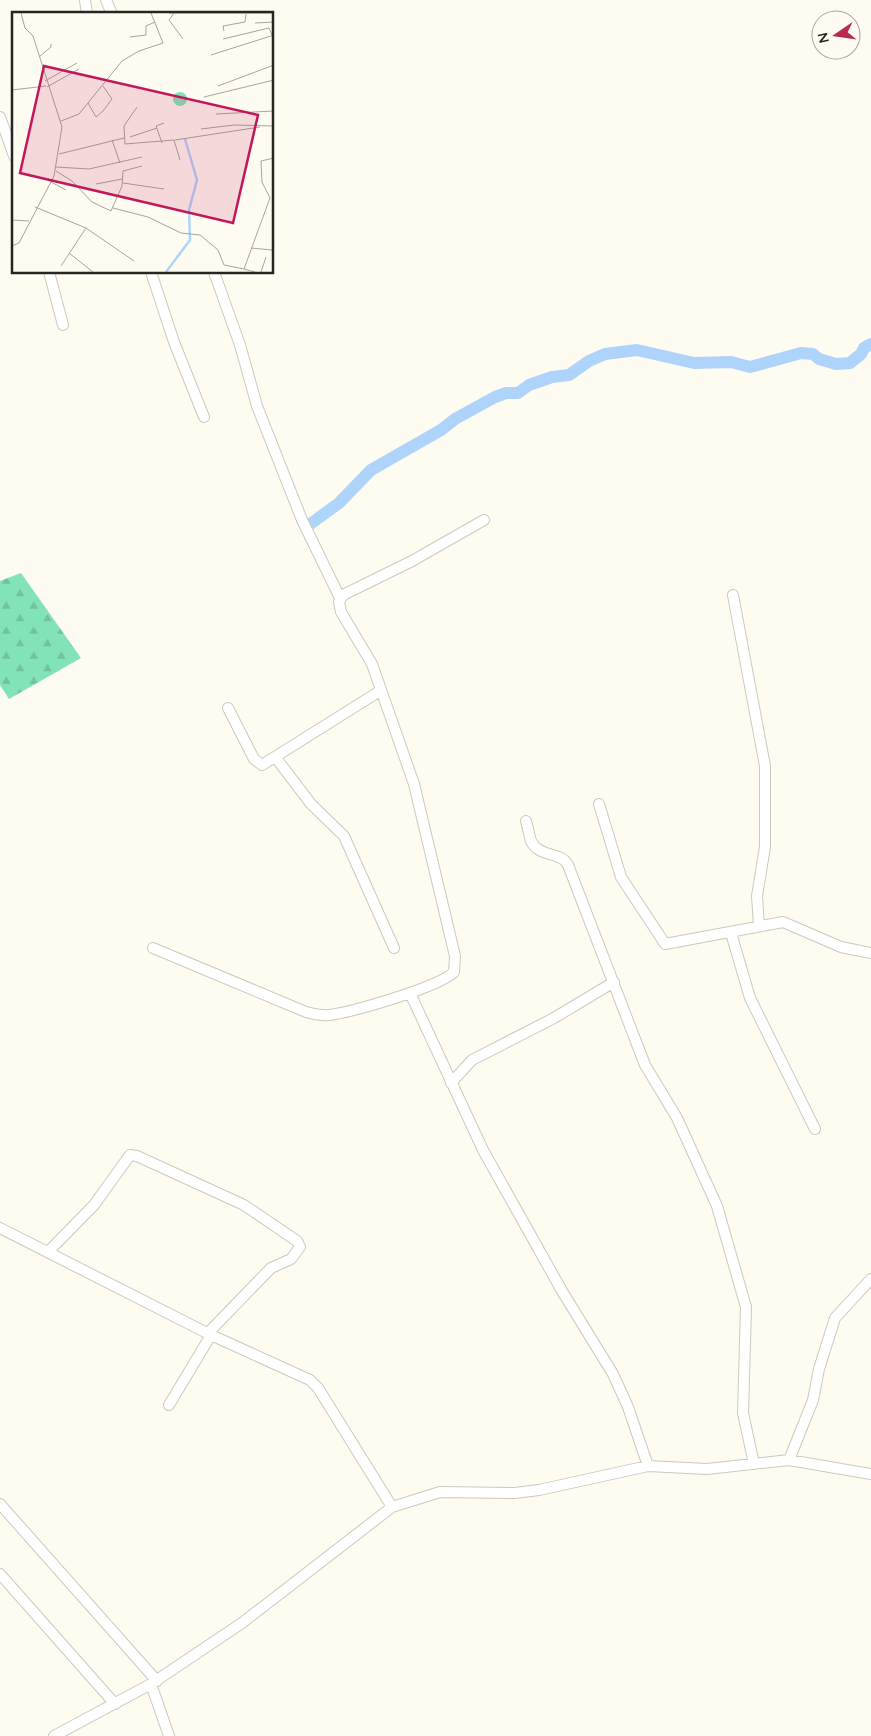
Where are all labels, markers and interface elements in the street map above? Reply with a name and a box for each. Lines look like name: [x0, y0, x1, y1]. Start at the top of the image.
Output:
north arrow: [811, 10, 861, 60]
inset map: [12, 12, 274, 274]
text: N: [813, 31, 833, 45]

